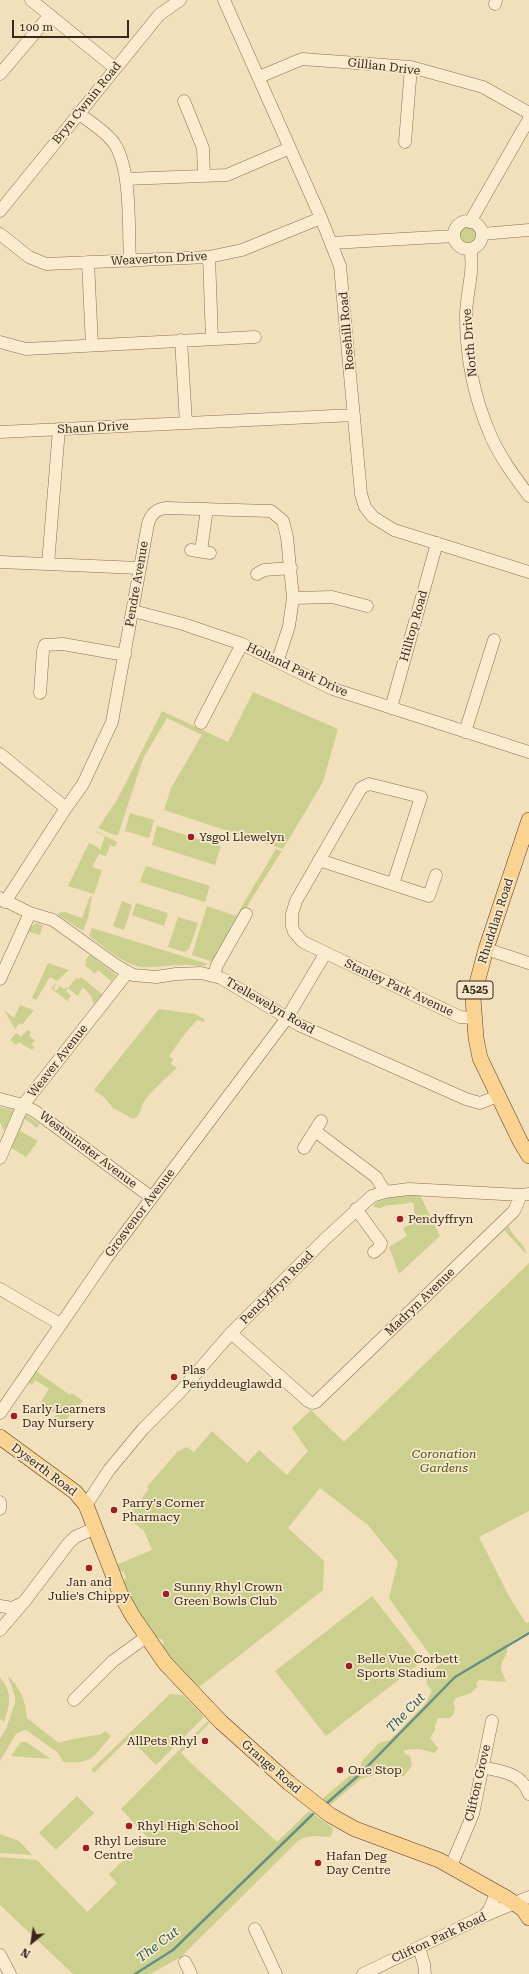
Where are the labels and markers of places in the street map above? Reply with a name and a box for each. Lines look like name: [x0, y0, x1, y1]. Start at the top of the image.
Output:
place label: Ysgol Llewelyn: [199, 830, 285, 844]
marker: Ysgol Llewelyn: [186, 832, 196, 842]
place label: Pendyffryn: [408, 1212, 473, 1226]
marker: Pendyffryn: [395, 1214, 405, 1224]
place label: Plas Penyddeuglawdd: [182, 1363, 282, 1391]
marker: Plas Penyddeuglawdd: [169, 1372, 179, 1382]
place label: Early Learners Day Nursery: [22, 1402, 105, 1430]
marker: Early Learners Day Nursery: [9, 1411, 19, 1421]
place label: Parry's Corner Pharmacy: [122, 1496, 205, 1524]
marker: Parry's Corner Pharmacy: [109, 1505, 119, 1515]
marker: Jan and Julie's Chippy: [84, 1563, 94, 1573]
place label: Jan and Julie's Chippy: [48, 1575, 130, 1603]
place label: Sunny Rhyl Crown Green Bowls Club: [174, 1580, 283, 1608]
marker: Sunny Rhyl Crown Green Bowls Club: [161, 1589, 171, 1599]
place label: Belle Vue Corbett Sports Stadium: [357, 1652, 458, 1680]
marker: Belle Vue Corbett Sports Stadium: [344, 1661, 354, 1671]
place label: AllPets Rhyl: [127, 1734, 197, 1748]
marker: AllPets Rhyl: [200, 1736, 210, 1746]
place label: One Stop: [348, 1763, 402, 1777]
marker: One Stop: [335, 1765, 345, 1775]
place label: Rhyl High School: [137, 1819, 239, 1833]
marker: Rhyl High School: [124, 1821, 134, 1831]
place label: Rhyl Leisure Centre: [94, 1834, 166, 1862]
marker: Rhyl Leisure Centre: [81, 1843, 91, 1853]
place label: Hafan Deg Day Centre: [326, 1849, 390, 1877]
marker: Hafan Deg Day Centre: [313, 1858, 323, 1868]

